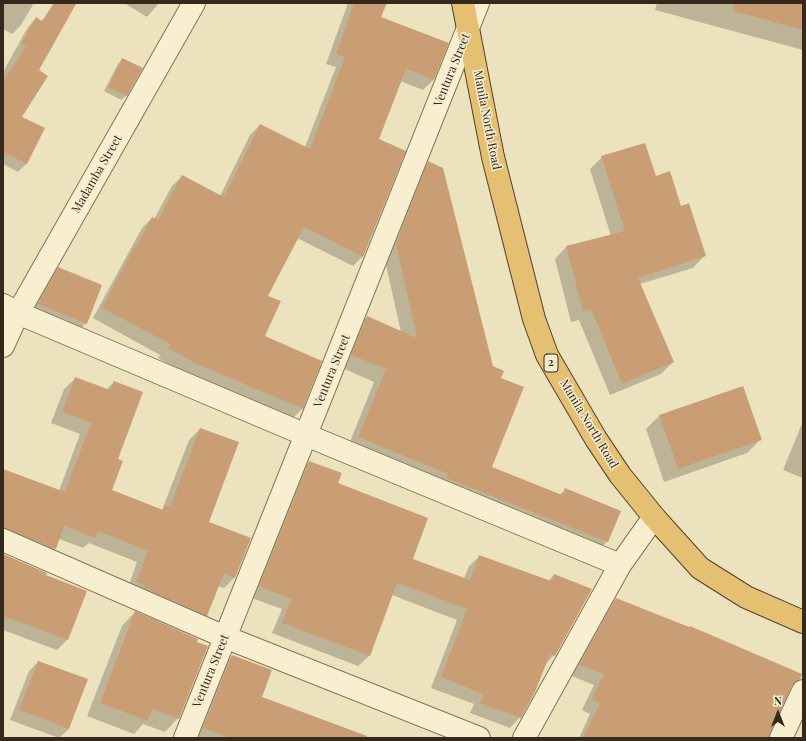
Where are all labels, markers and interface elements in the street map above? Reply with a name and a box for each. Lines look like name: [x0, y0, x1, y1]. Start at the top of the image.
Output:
street label: Ventura Street: [431, 31, 473, 109]
street label: Manila North Road: [470, 69, 504, 171]
street label: Madamba Street: [69, 132, 125, 216]
street label: Ventura Street: [311, 332, 353, 410]
road number: 2: [544, 354, 558, 372]
street label: Manila North Road: [557, 377, 621, 471]
street label: Ventura Street: [190, 632, 232, 710]
north arrow: [758, 693, 798, 733]
text: N: [774, 693, 782, 708]

